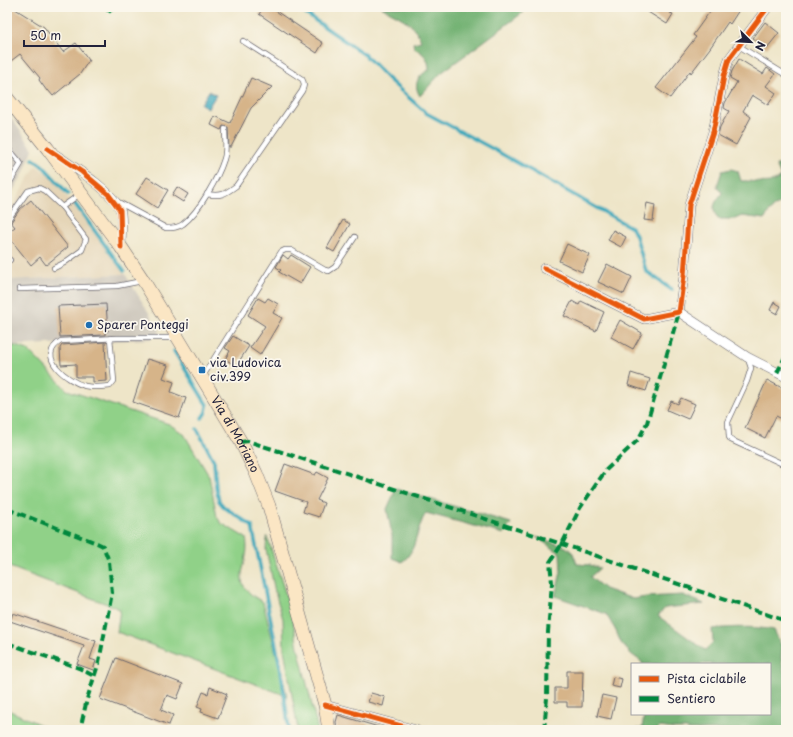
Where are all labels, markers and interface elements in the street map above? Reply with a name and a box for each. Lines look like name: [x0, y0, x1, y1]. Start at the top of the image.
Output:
scale bar: [24, 22, 105, 48]
north arrow: [731, 22, 771, 62]
text: 50 m: [30, 26, 61, 44]
text: N: [751, 39, 770, 54]
place label: Sparer Ponteggi: [97, 315, 189, 333]
marker: Sparer Ponteggi: [84, 320, 94, 330]
place label: via Ludovica civ.399: [210, 353, 282, 385]
marker: via Ludovica civ.399: [197, 365, 207, 375]
street label: Via di Moriano: [207, 392, 265, 476]
legend: [631, 663, 771, 715]
text: Pista ciclabile: [667, 669, 747, 687]
text: Sentiero: [667, 689, 716, 707]

